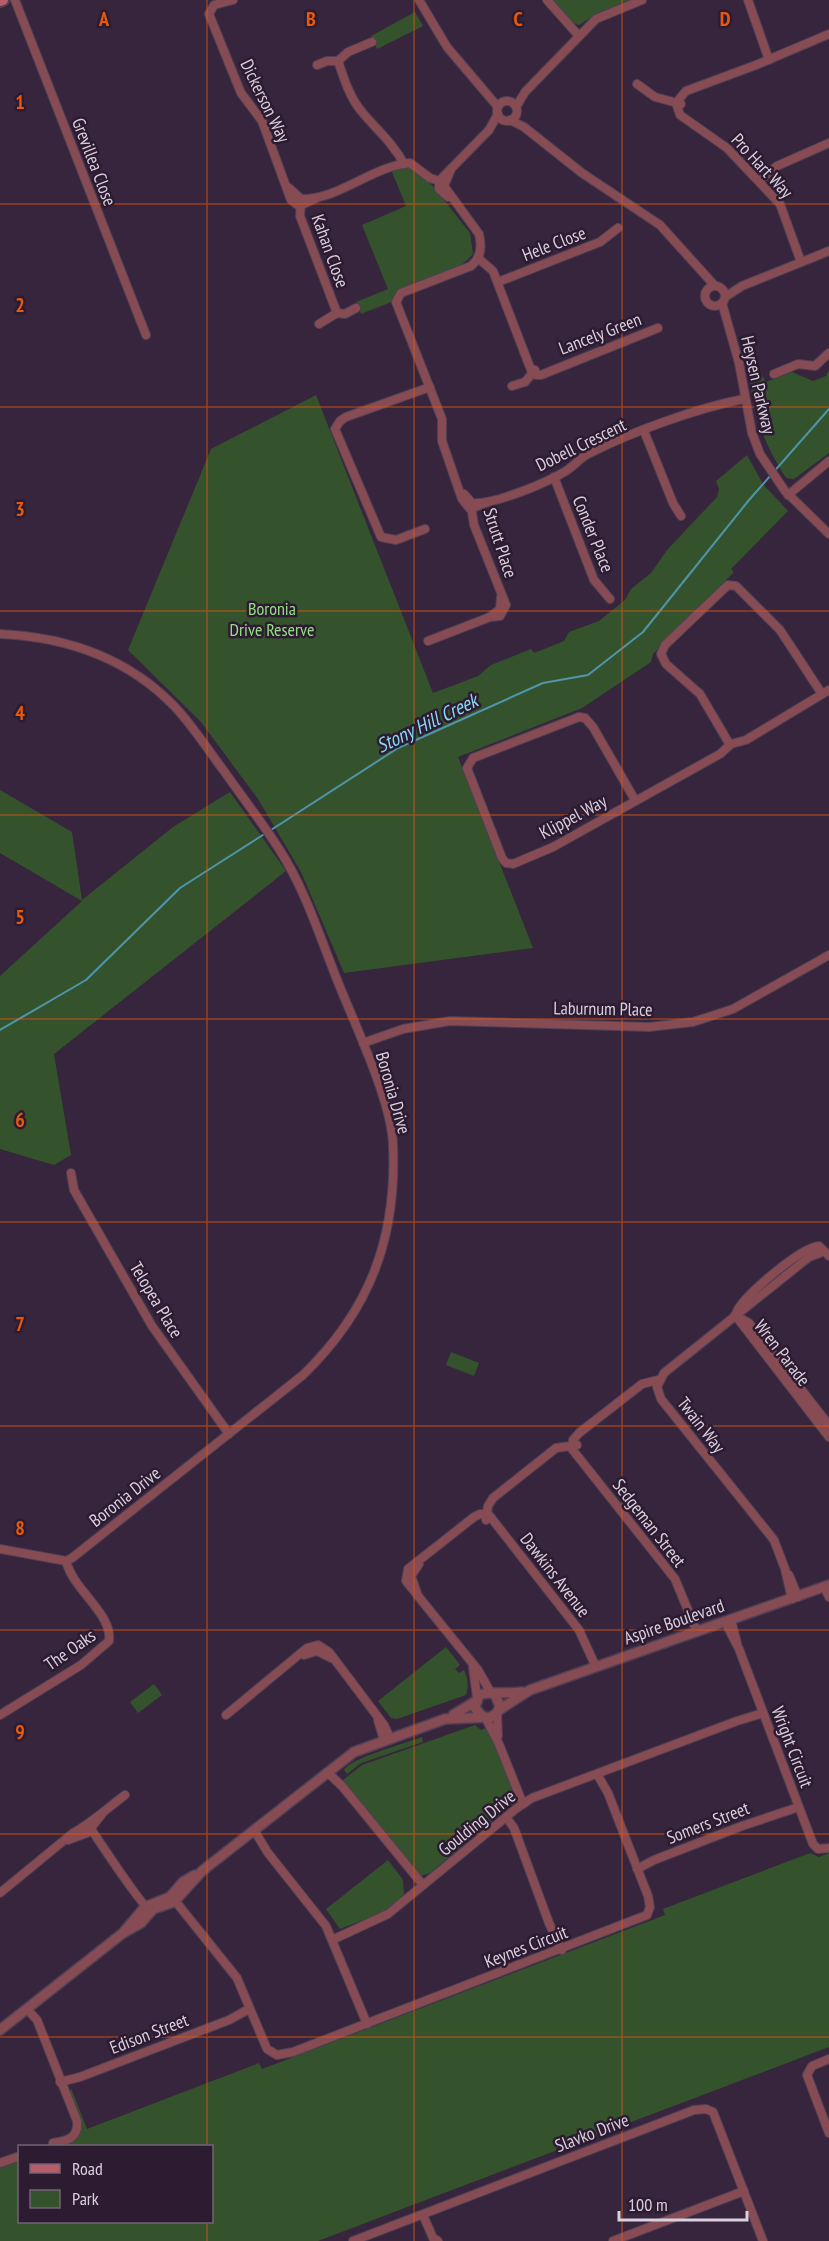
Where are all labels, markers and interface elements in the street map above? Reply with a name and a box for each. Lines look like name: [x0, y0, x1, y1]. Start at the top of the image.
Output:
text: A: [98, 6, 110, 32]
text: B: [306, 6, 316, 32]
text: C: [513, 6, 523, 32]
text: D: [720, 6, 731, 32]
street label: Dickerson Way: [235, 55, 296, 146]
text: 1: [15, 89, 25, 115]
street label: Grevillea Close: [67, 115, 122, 209]
street label: Pro Hart Way: [727, 128, 798, 203]
street label: Kahan Close: [307, 211, 354, 291]
street label: Hele Close: [519, 221, 589, 266]
text: 2: [15, 292, 25, 318]
street label: Lancely Green: [555, 307, 644, 360]
street label: Heysen Parkway: [736, 334, 781, 436]
street label: Dobell Crescent: [532, 413, 630, 476]
street label: Conder Place: [568, 492, 619, 575]
text: 3: [15, 496, 25, 522]
street label: Strutt Place: [478, 505, 523, 581]
park label: Boronia Drive Reserve: [230, 597, 314, 641]
water label: Stony Hill Creek: [372, 686, 484, 759]
text: 4: [15, 700, 25, 726]
street label: Klippel Way: [535, 789, 611, 844]
text: 5: [15, 904, 25, 930]
street label: Laburnum Place: [553, 996, 653, 1021]
street label: Boronia Drive: [371, 1049, 416, 1137]
text: 6: [15, 1107, 25, 1133]
street label: Telopea Place: [125, 1257, 188, 1342]
text: 7: [15, 1311, 25, 1337]
street label: Wren Parade: [749, 1315, 815, 1390]
street label: Twain Way: [672, 1392, 731, 1457]
street label: Boronia Drive: [84, 1462, 165, 1532]
street label: Sedgeman Street: [608, 1474, 691, 1572]
text: 8: [15, 1515, 25, 1541]
street label: Dawkins Avenue: [515, 1528, 596, 1622]
street label: Aspire Boulevard: [621, 1594, 727, 1649]
street label: The Oaks: [40, 1624, 100, 1675]
street label: Wright Circuit: [767, 1703, 818, 1791]
text: 9: [15, 1719, 25, 1745]
street label: Goulding Drive: [433, 1785, 520, 1861]
street label: Somers Street: [663, 1796, 752, 1849]
street label: Keynes Circuit: [481, 1920, 571, 1973]
street label: Edison Street: [106, 2008, 191, 2059]
street label: Slavko Drive: [552, 2108, 632, 2157]
legend: [18, 2145, 213, 2223]
text: Road: [72, 2157, 103, 2180]
scale bar: [619, 2184, 746, 2222]
text: Park: [72, 2187, 99, 2210]
text: 100 m: [628, 2193, 668, 2216]

